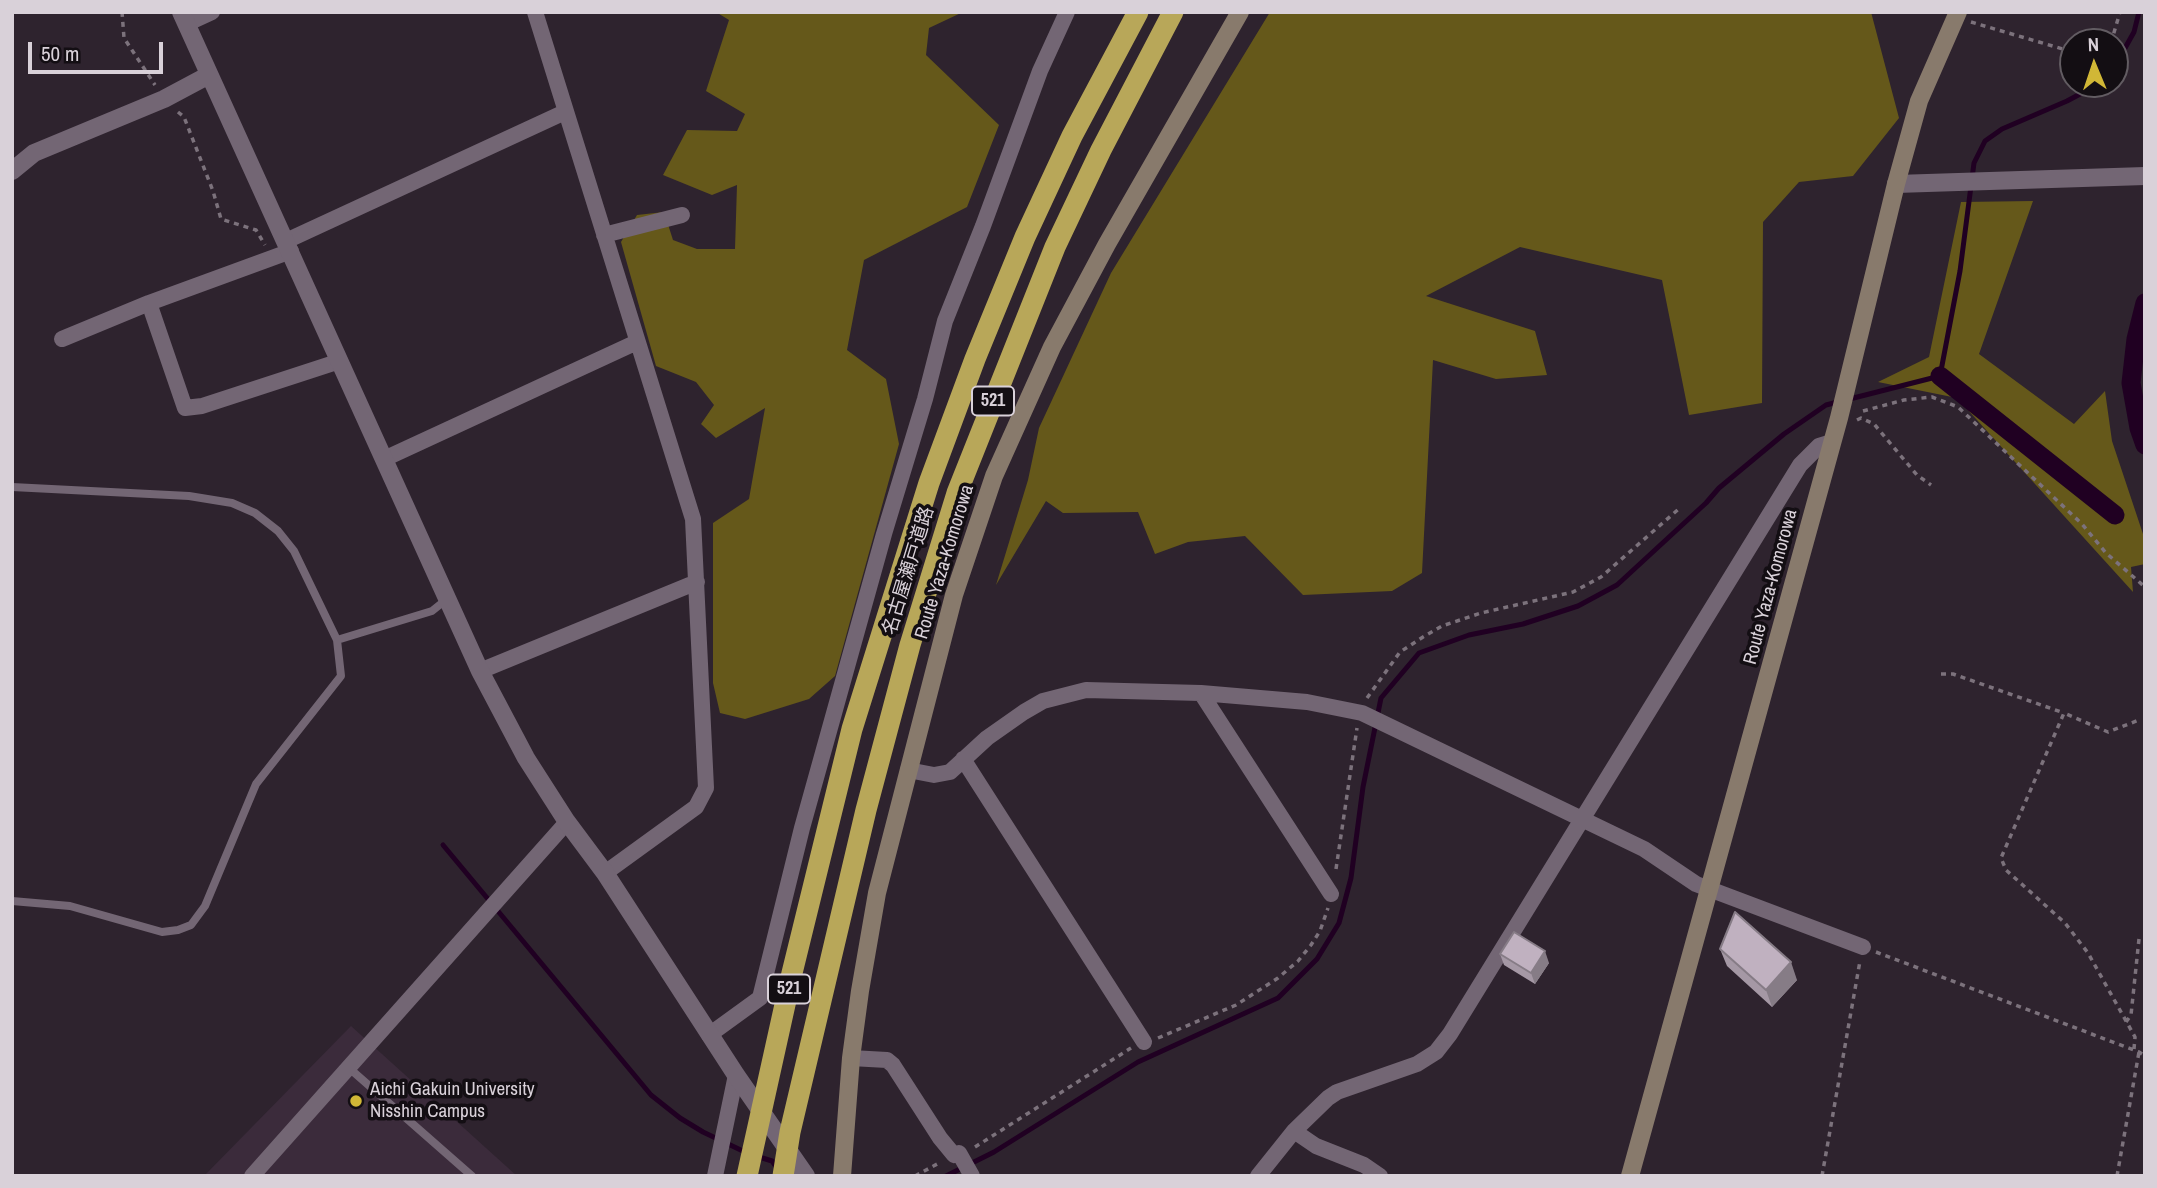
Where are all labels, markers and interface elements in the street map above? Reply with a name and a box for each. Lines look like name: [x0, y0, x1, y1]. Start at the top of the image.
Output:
scale bar: [32, 28, 166, 72]
north arrow: [2059, 28, 2129, 98]
text: N: [2087, 31, 2099, 57]
text: 50 m: [41, 39, 79, 68]
road number: 521: [972, 386, 1014, 416]
street label: Route Yaza-Komorowa: [911, 482, 979, 642]
street label: 名古屋瀬戸道路: [879, 504, 939, 638]
street label: Route Yaza-Komorowa: [1739, 507, 1803, 667]
road number: 521: [768, 974, 810, 1004]
place label: Aichi Gakuin University Nisshin Campus: [370, 1079, 535, 1123]
marker: Aichi Gakuin University Nisshin Campus: [348, 1093, 364, 1109]

